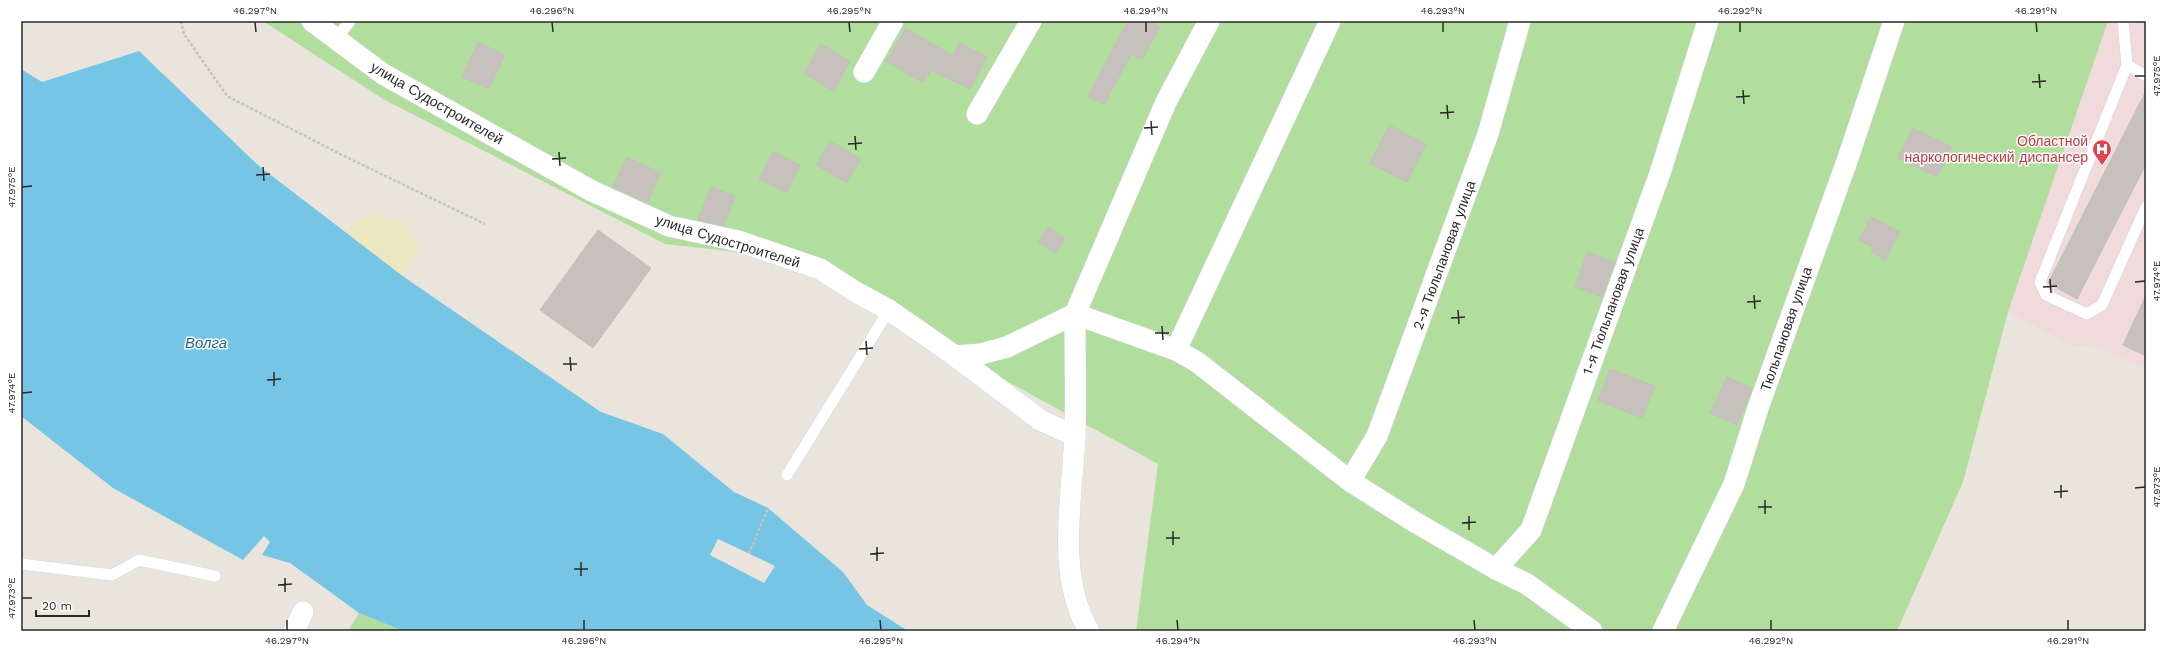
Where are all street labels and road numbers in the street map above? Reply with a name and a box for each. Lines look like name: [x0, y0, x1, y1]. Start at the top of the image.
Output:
street label: улица Судостроителей: [368, 59, 506, 147]
street label: 2-я Тюльпановая улица: [1410, 178, 1479, 332]
street label: улица Судостроителей: [654, 211, 802, 271]
street label: 1-я Тюльпановая улица: [1579, 225, 1647, 377]
street label: Тюльпановая улица: [1757, 265, 1815, 393]

